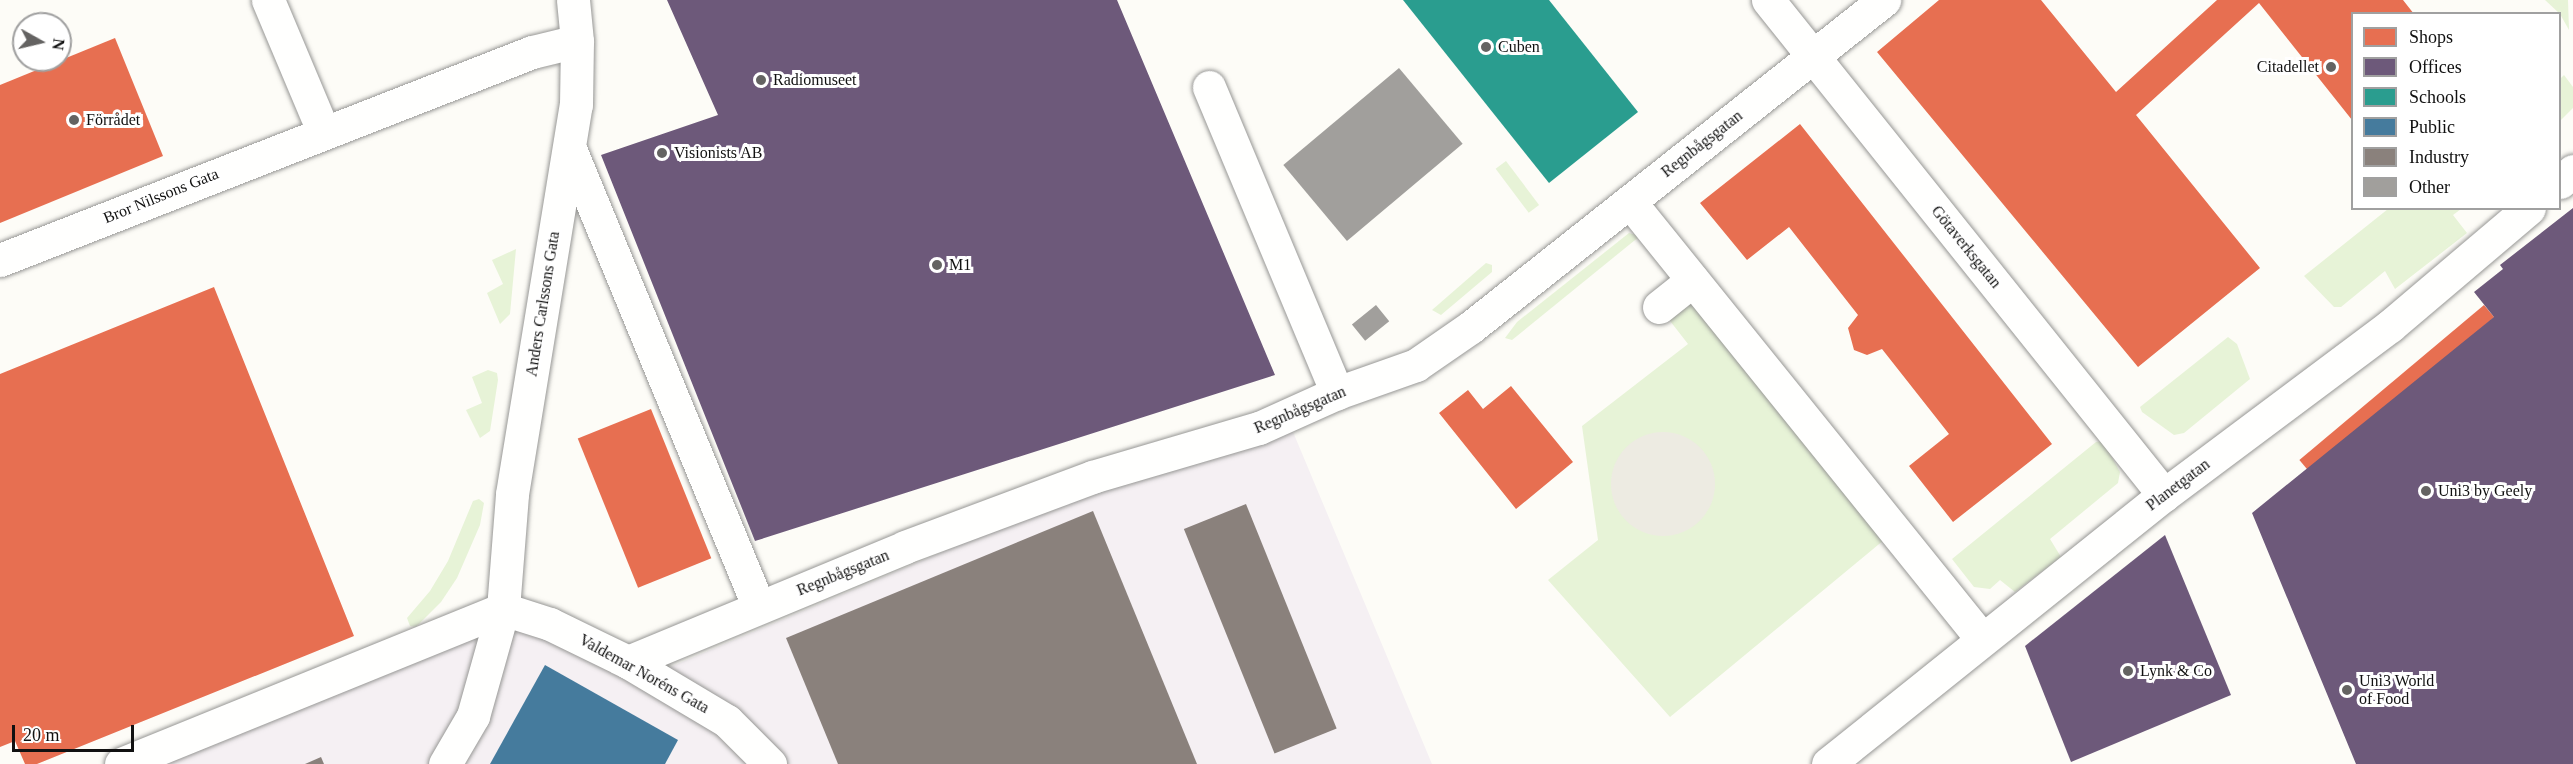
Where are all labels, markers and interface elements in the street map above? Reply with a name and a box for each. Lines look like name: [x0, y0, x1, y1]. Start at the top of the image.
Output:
north arrow: [12, 12, 72, 72]
legend: [2351, 12, 2561, 210]
text: Shops: [2409, 27, 2453, 47]
text: N: [49, 37, 68, 51]
place label: Cuben: [1498, 37, 1540, 57]
marker: Cuben: [1479, 40, 1493, 54]
place label: Citadellet: [2257, 57, 2319, 77]
text: Offices: [2409, 57, 2462, 77]
marker: Citadellet: [2324, 60, 2338, 74]
place label: Radiomuseet: [773, 70, 857, 90]
marker: Radiomuseet: [754, 73, 768, 87]
text: Schools: [2409, 87, 2466, 107]
street label: Regnbågsgatan: [1658, 106, 1746, 182]
place label: Förrådet: [86, 110, 140, 130]
marker: Förrådet: [67, 113, 81, 127]
text: Public: [2409, 117, 2455, 137]
place label: Visionists AB: [674, 143, 763, 163]
marker: Visionists AB: [655, 146, 669, 160]
text: Industry: [2409, 147, 2469, 167]
street label: Bror Nilssons Gata: [101, 164, 221, 228]
text: Other: [2409, 177, 2450, 197]
street label: Götaverksgatan: [1927, 202, 2005, 292]
street label: Anders Carlssons Gata: [522, 230, 564, 378]
place label: M1: [949, 255, 971, 275]
marker: M1: [930, 258, 944, 272]
street label: Regnbågsgatan: [1251, 382, 1349, 438]
street label: Planetgatan: [2142, 455, 2214, 515]
place label: Uni3 by Geely: [2438, 481, 2532, 501]
marker: Uni3 by Geely: [2419, 484, 2433, 498]
street label: Regnbågsgatan: [794, 546, 892, 600]
street label: Valdemar Noréns Gata: [576, 630, 712, 718]
place label: Lynk & Co: [2140, 661, 2212, 681]
marker: Lynk & Co: [2121, 664, 2135, 678]
place label: Uni3 World of Food: [2359, 671, 2435, 709]
marker: Uni3 World of Food: [2340, 683, 2354, 697]
scale bar: [15, 713, 136, 751]
text: 20 m: [23, 725, 60, 745]

